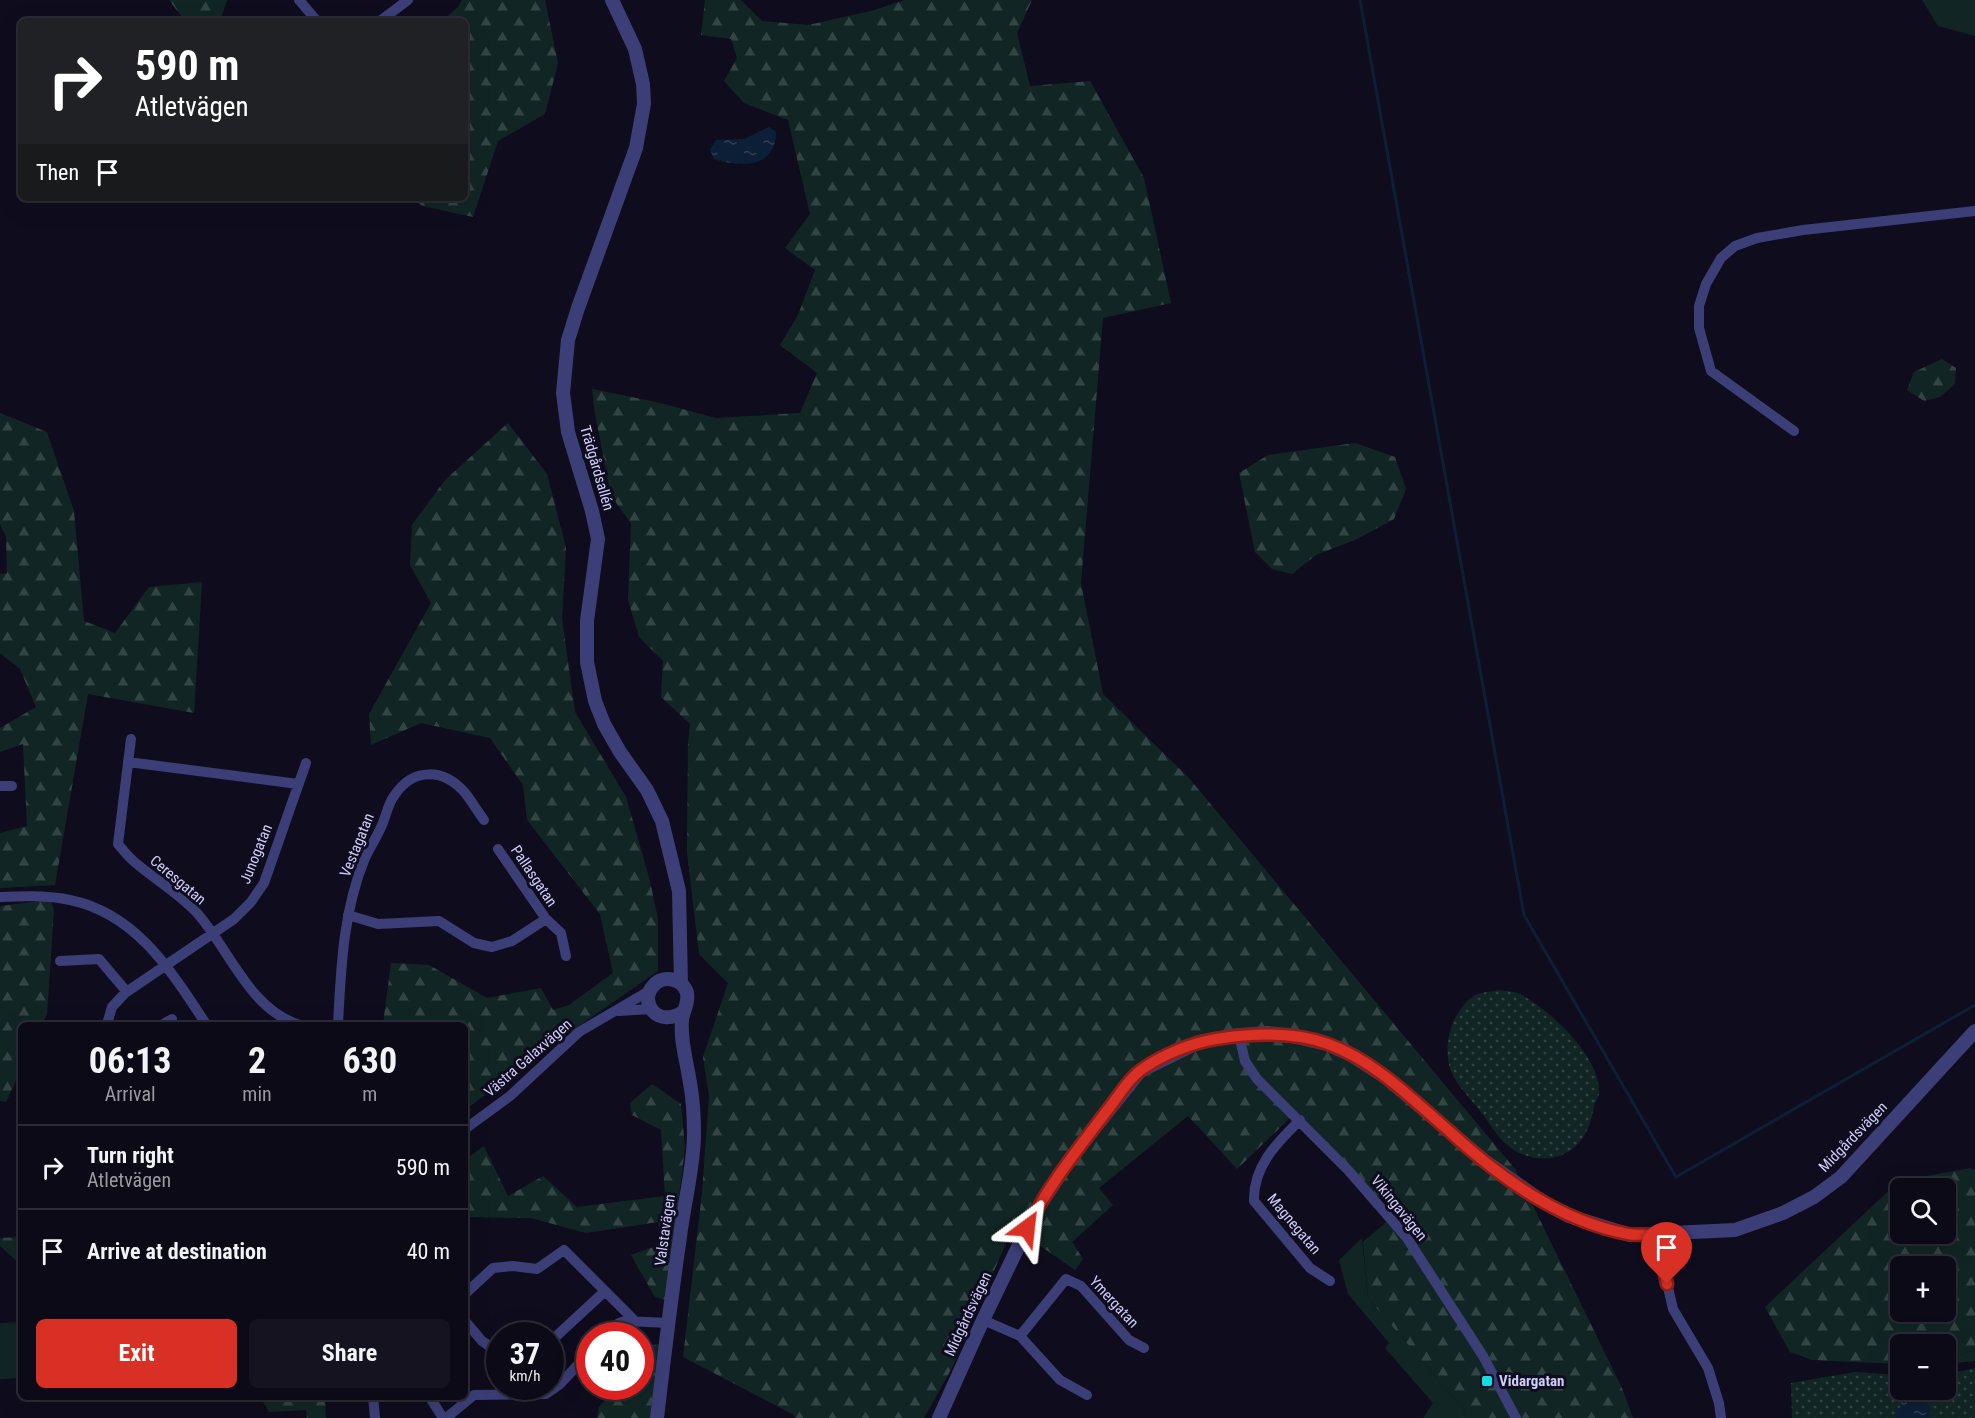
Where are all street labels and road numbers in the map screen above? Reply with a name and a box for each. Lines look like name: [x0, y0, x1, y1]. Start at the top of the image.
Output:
street label: Trädgårdsallén: [576, 423, 618, 513]
street label: Vestagatan: [336, 811, 378, 879]
street label: Junogatan: [236, 822, 276, 886]
street label: Pallasgatan: [507, 842, 561, 910]
street label: Ceresgatan: [146, 851, 210, 909]
street label: Västra Galaxvägen: [481, 1015, 575, 1101]
street label: Midgårdsvägen: [1815, 1098, 1891, 1176]
street label: Vikingavägen: [1367, 1172, 1431, 1244]
street label: Magnegatan: [1263, 1190, 1325, 1258]
street label: Valstavägen: [651, 1193, 679, 1267]
street label: Midgårdsvägen: [941, 1269, 995, 1359]
street label: Ymergatan: [1086, 1273, 1142, 1331]

